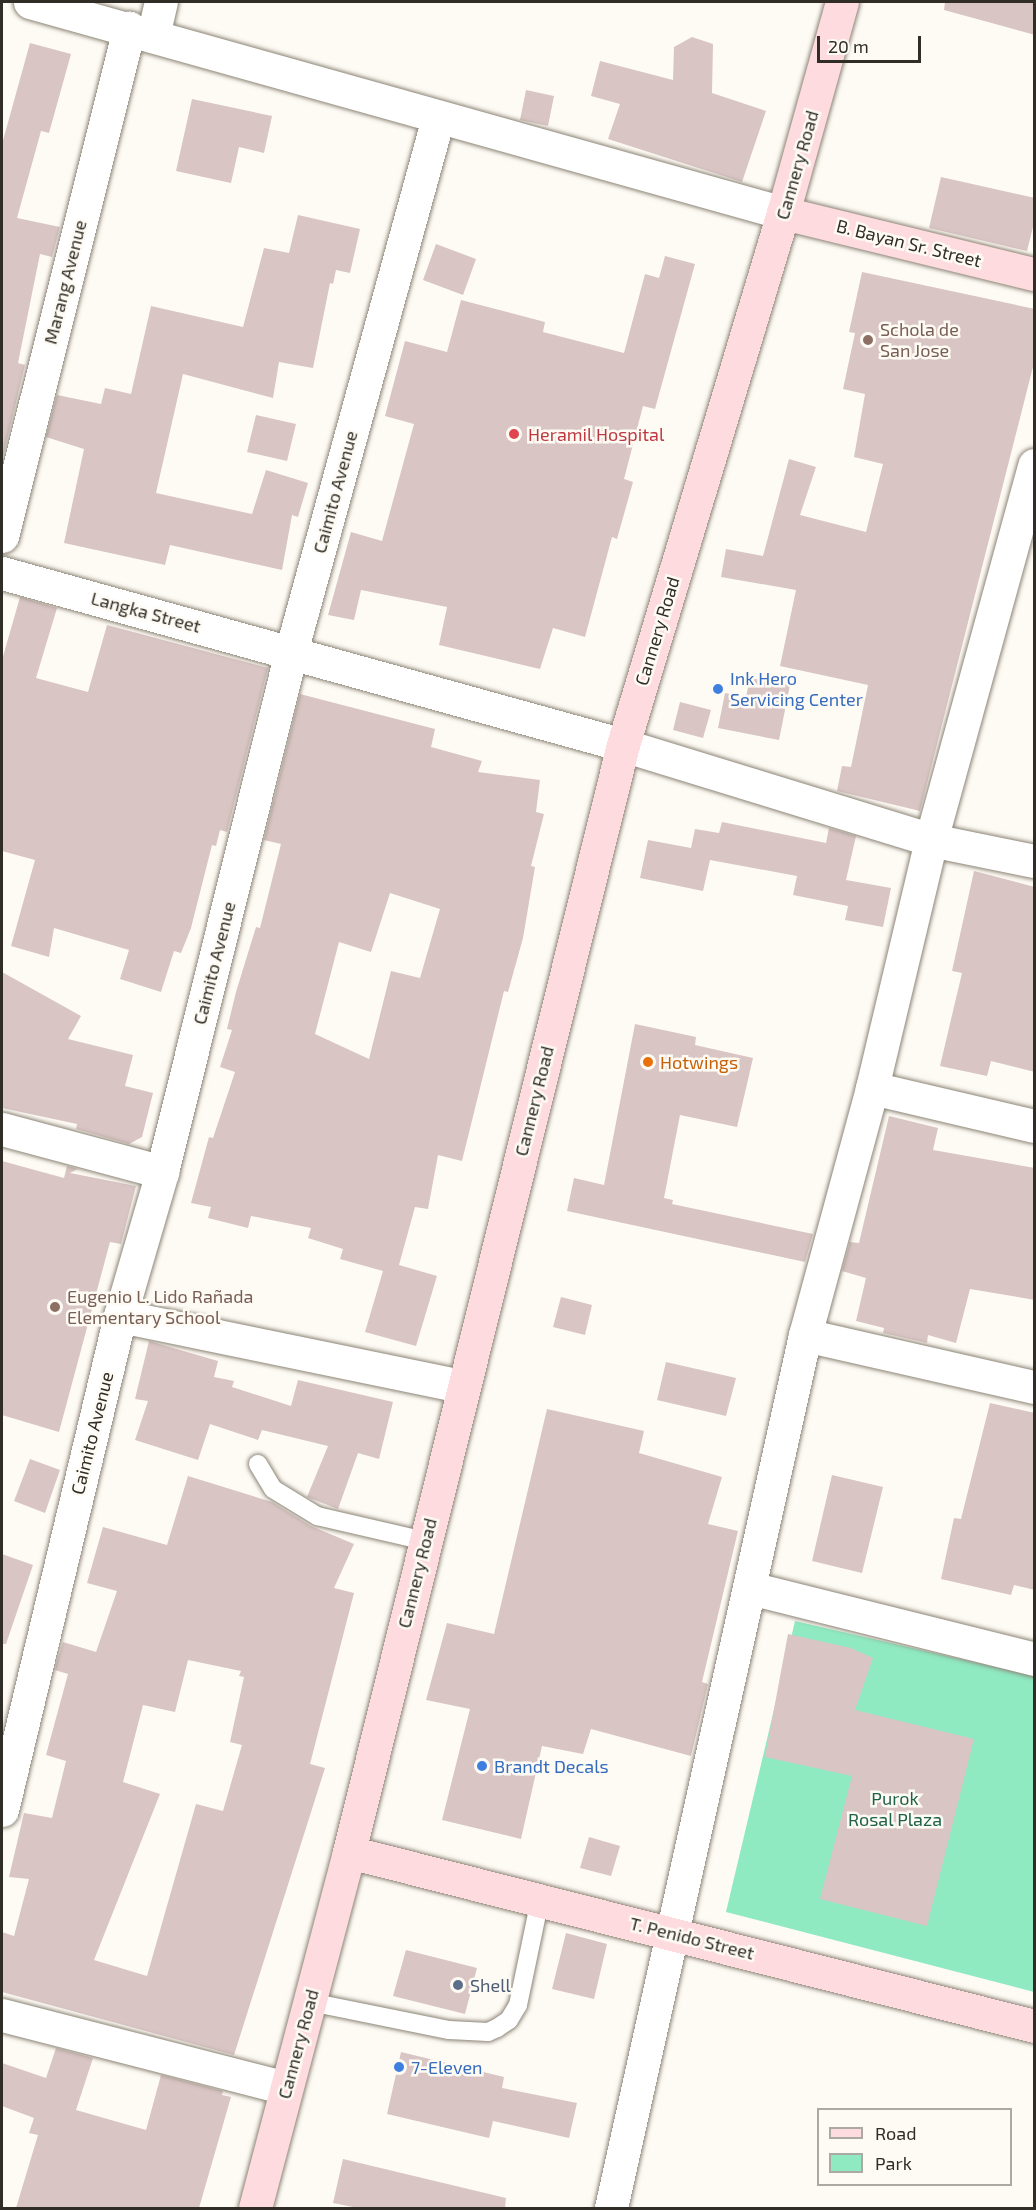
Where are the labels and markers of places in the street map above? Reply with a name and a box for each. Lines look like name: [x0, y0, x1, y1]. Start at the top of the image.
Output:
place label: Schola de San Jose: [880, 319, 959, 362]
marker: Schola de San Jose: [861, 333, 875, 347]
place label: Heramil Hospital: [528, 423, 665, 445]
marker: Heramil Hospital: [505, 425, 523, 443]
place label: Ink Hero Servicing Center: [730, 668, 863, 710]
marker: Ink Hero Servicing Center: [711, 682, 725, 696]
place label: Hotwings: [660, 1051, 738, 1073]
marker: Hotwings: [641, 1055, 655, 1069]
place label: Eugenio L. Lido Rañada Elementary School: [67, 1286, 253, 1328]
marker: Eugenio L. Lido Rañada Elementary School: [48, 1300, 62, 1314]
place label: Brandt Decals: [494, 1755, 609, 1777]
marker: Brandt Decals: [475, 1759, 489, 1773]
place label: Shell: [470, 1974, 511, 1996]
marker: Shell: [451, 1978, 465, 1992]
place label: 7-Eleven: [411, 2056, 483, 2078]
marker: 7-Eleven: [392, 2060, 406, 2074]

